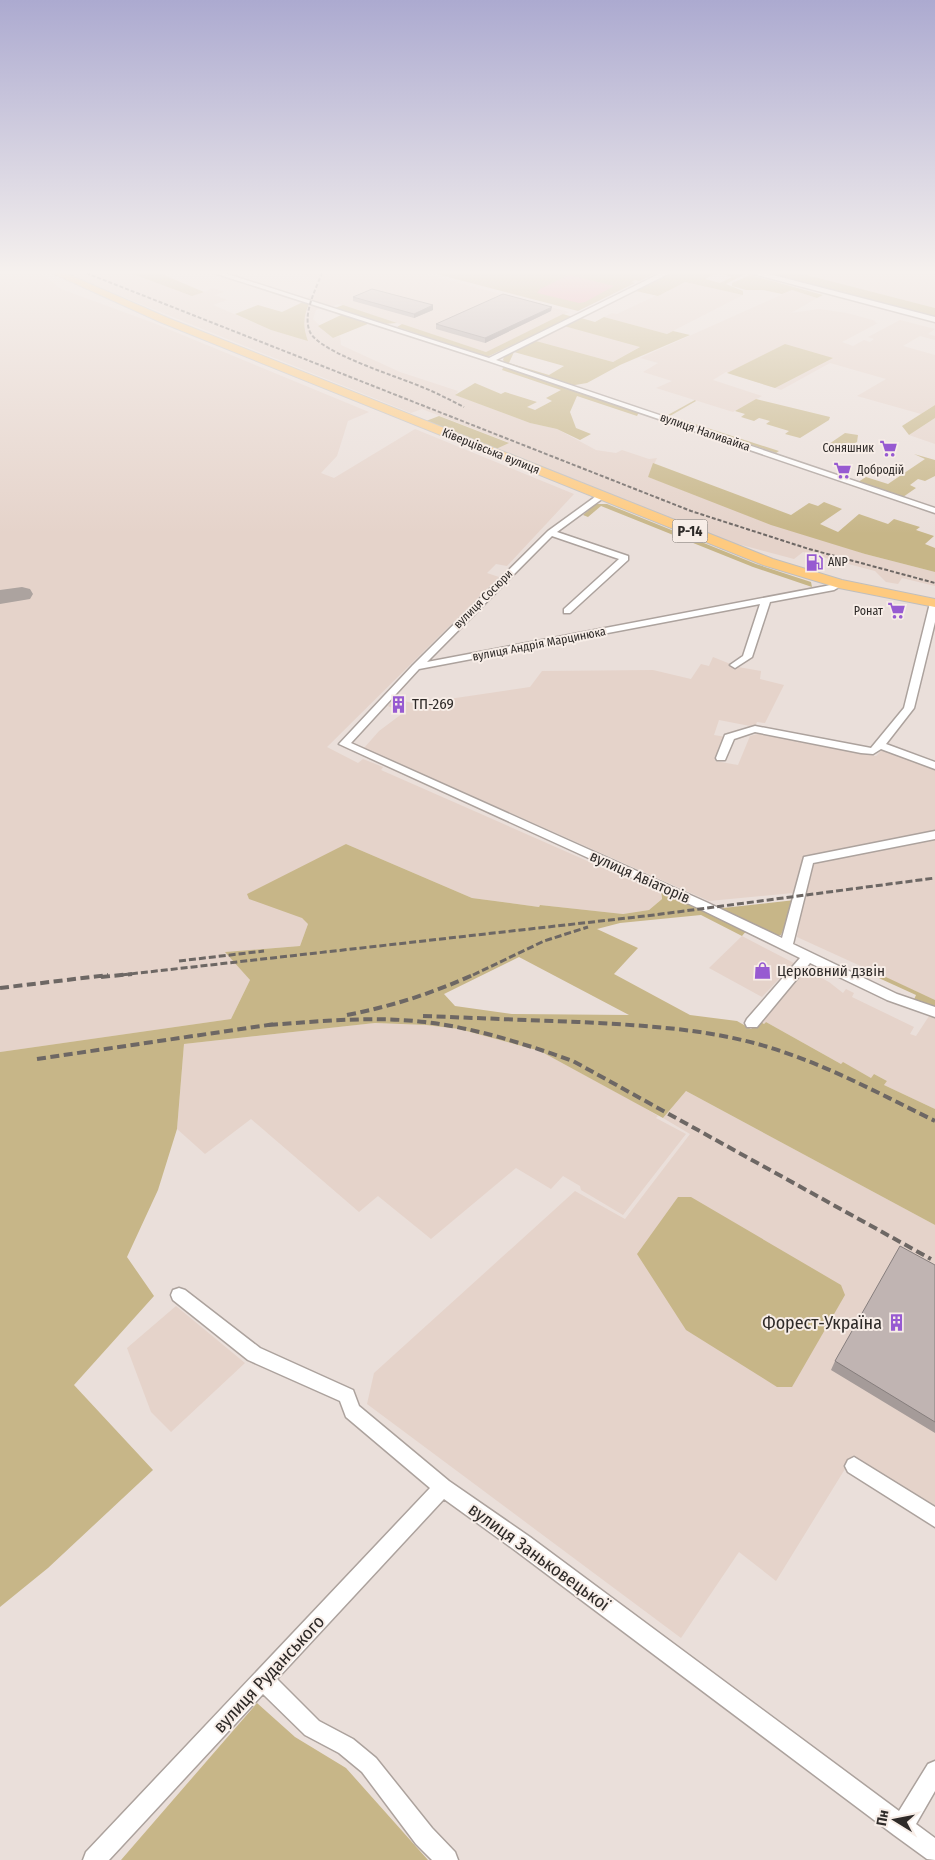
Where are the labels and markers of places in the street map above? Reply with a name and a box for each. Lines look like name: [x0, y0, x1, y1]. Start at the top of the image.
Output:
supermarket icon: Соняшник: [878, 438, 898, 458]
place label: Соняшник: [822, 441, 874, 455]
supermarket icon: Добродій: [833, 460, 853, 480]
place label: Добродій: [856, 463, 904, 477]
fuel station icon: ANP: [804, 552, 824, 572]
place label: ANP: [828, 555, 848, 569]
supermarket icon: Ронат: [887, 601, 907, 621]
place label: Ронат: [854, 604, 883, 618]
building icon: ТП-269: [388, 694, 408, 714]
place label: ТП-269: [412, 695, 454, 713]
shop icon: Церковний дзвін: [753, 961, 773, 981]
place label: Церковний дзвін: [777, 962, 885, 980]
place label: Форест-Україна: [762, 1312, 882, 1334]
building icon: Форест-Україна: [886, 1313, 906, 1333]

